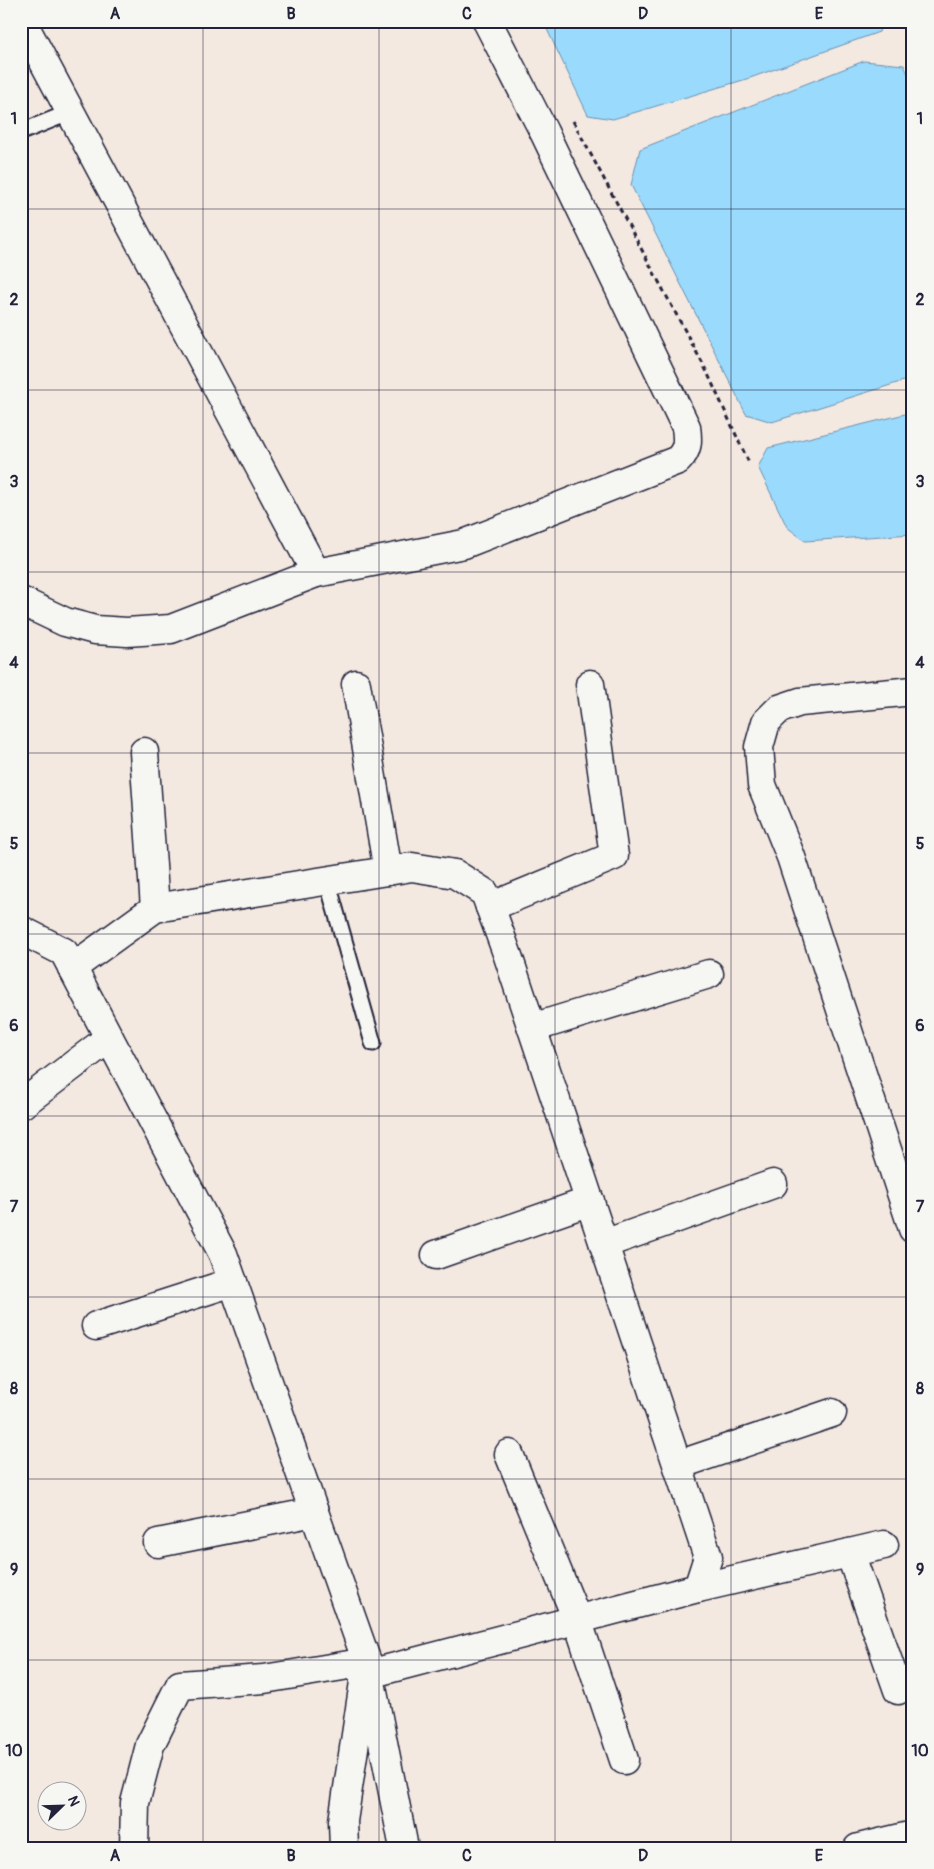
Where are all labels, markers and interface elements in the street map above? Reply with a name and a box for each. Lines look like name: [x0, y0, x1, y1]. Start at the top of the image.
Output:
text: A: [110, 4, 121, 24]
text: B: [286, 4, 296, 24]
text: C: [462, 4, 472, 24]
text: D: [638, 4, 648, 24]
text: E: [815, 4, 824, 24]
text: 1: [11, 109, 17, 129]
text: 1: [917, 109, 923, 129]
text: 2: [10, 290, 19, 310]
text: 2: [916, 290, 925, 310]
text: 3: [10, 472, 19, 492]
text: 3: [916, 472, 925, 492]
text: 4: [9, 653, 19, 673]
text: 4: [915, 653, 925, 673]
text: 5: [10, 834, 19, 854]
text: 5: [916, 834, 925, 854]
text: 6: [9, 1016, 19, 1036]
text: 6: [915, 1016, 925, 1036]
text: 7: [10, 1197, 19, 1217]
text: 7: [916, 1197, 925, 1217]
text: 8: [10, 1379, 18, 1399]
text: 8: [916, 1379, 924, 1399]
text: 9: [10, 1560, 18, 1580]
text: 9: [916, 1560, 924, 1580]
text: 10: [5, 1741, 23, 1761]
text: 10: [911, 1741, 929, 1761]
north arrow: [38, 1782, 88, 1832]
text: N: [64, 1793, 83, 1809]
text: A: [110, 1846, 121, 1866]
text: B: [286, 1846, 296, 1866]
text: C: [462, 1846, 472, 1866]
text: D: [638, 1846, 648, 1866]
text: E: [815, 1846, 824, 1866]

